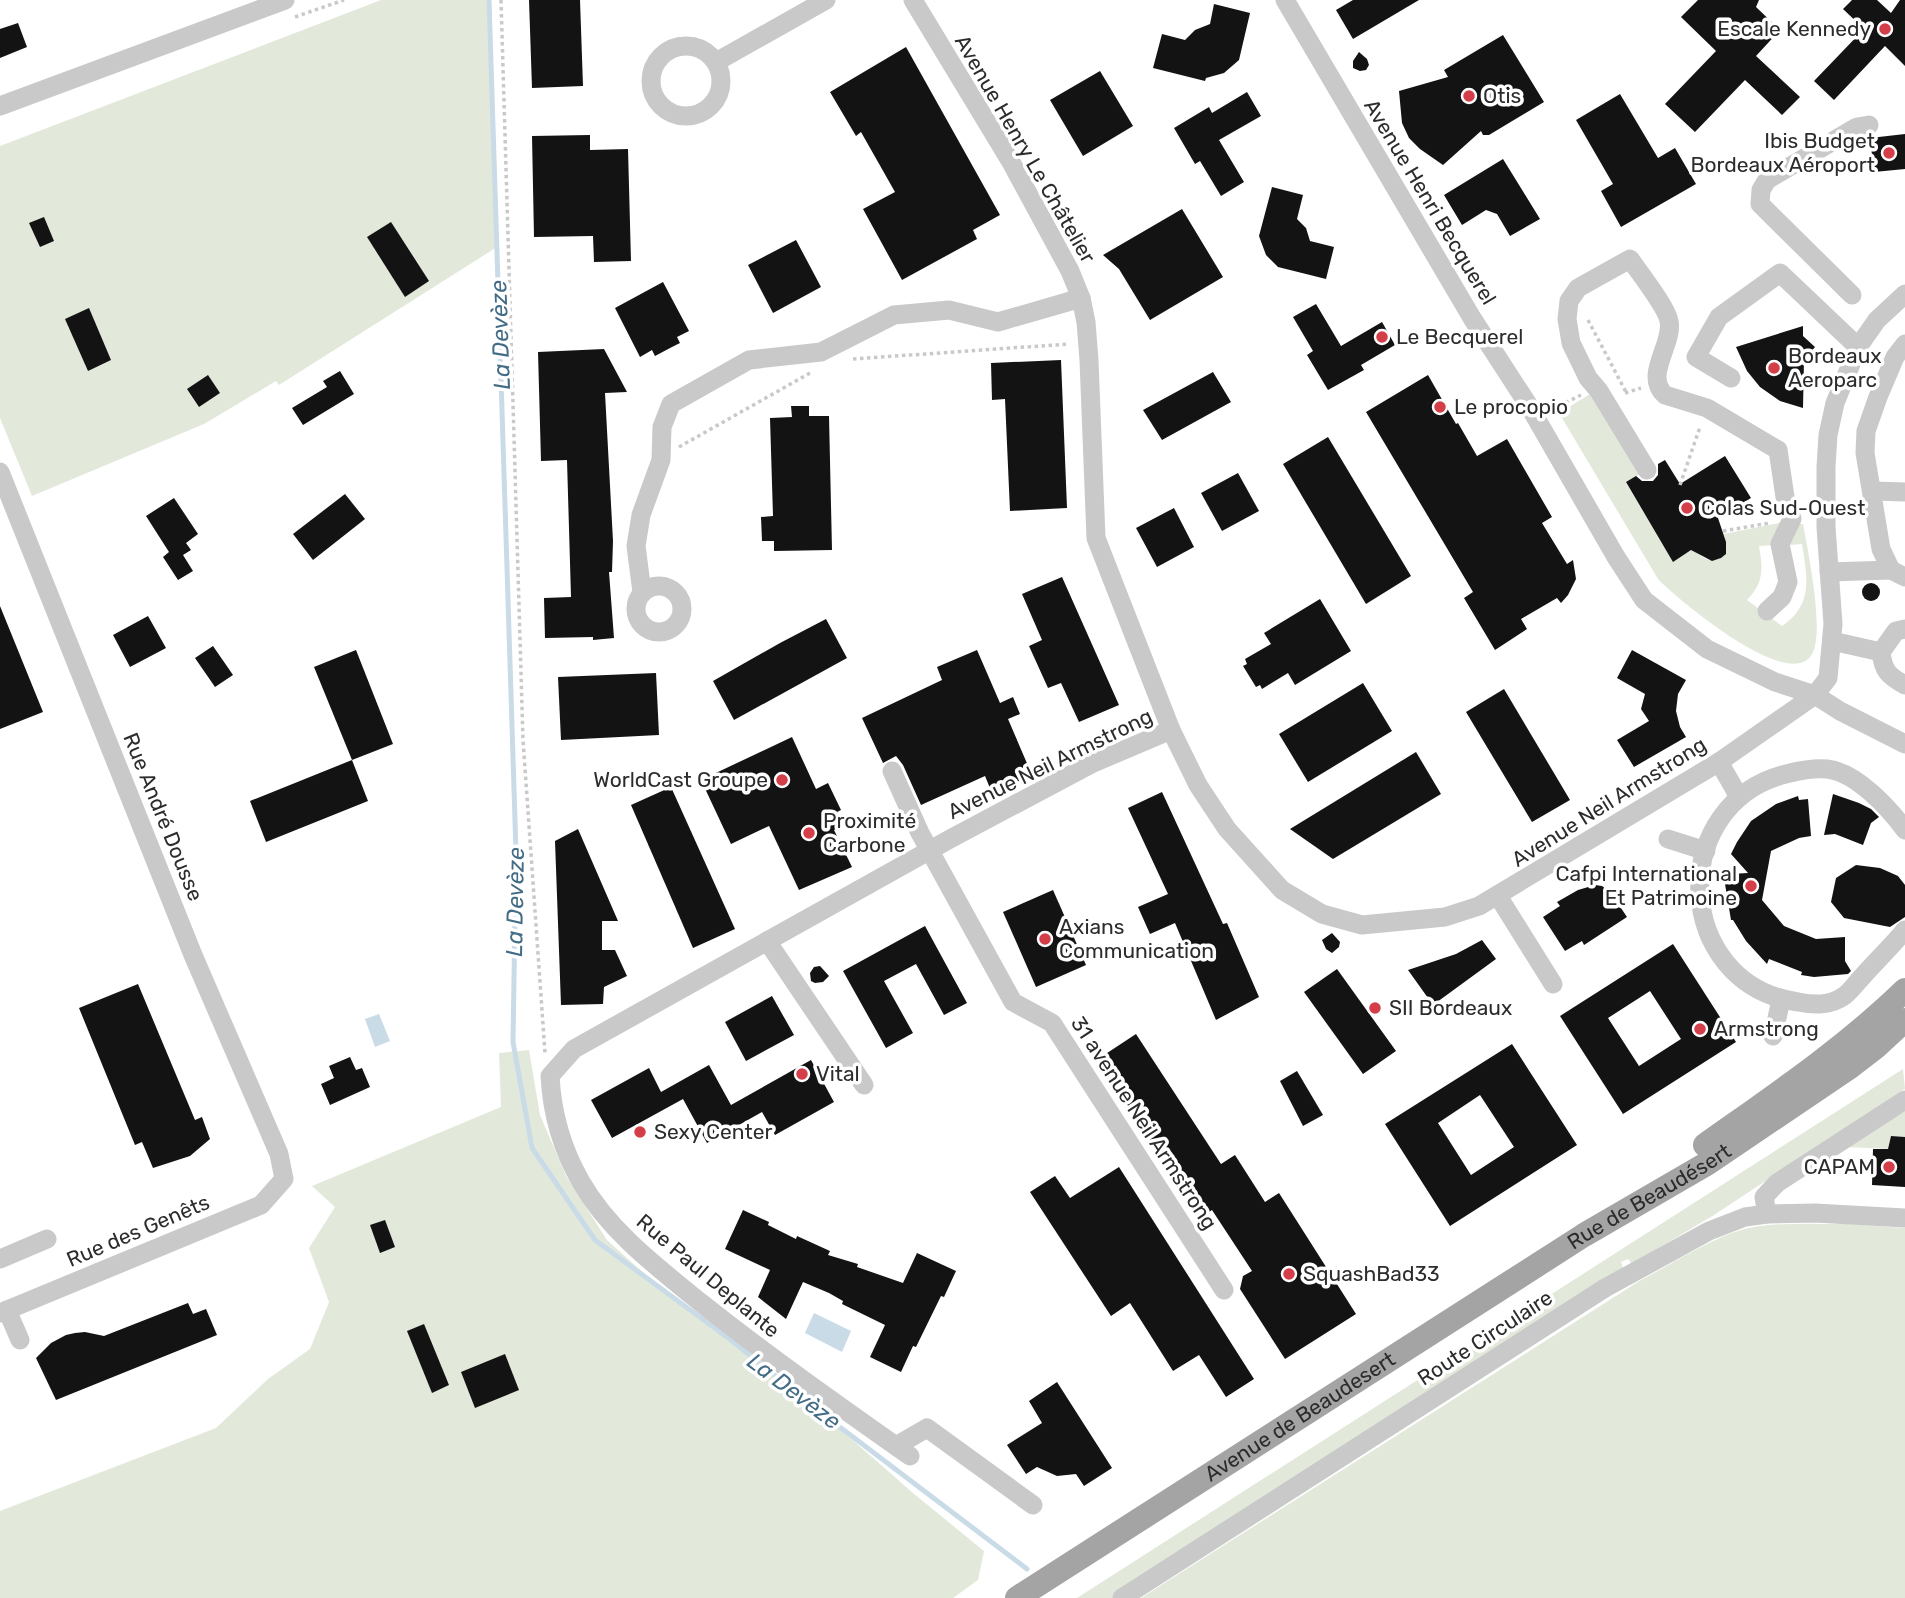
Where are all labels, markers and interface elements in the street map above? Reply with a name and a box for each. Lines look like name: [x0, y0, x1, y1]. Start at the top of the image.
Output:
place label: Escale Kennedy: [1717, 16, 1871, 41]
marker: Escale Kennedy: [1877, 21, 1893, 37]
street label: Avenue Henry Le Châtelier: [950, 30, 1101, 267]
place label: Otis: [1483, 83, 1521, 108]
marker: Otis: [1461, 88, 1477, 104]
street label: Avenue Henri Becquerel: [1359, 94, 1502, 309]
place label: Ibis Budget Bordeaux Aéroport: [1690, 128, 1875, 177]
marker: Ibis Budget Bordeaux Aéroport: [1881, 145, 1897, 161]
water label: La Devèze: [484, 280, 516, 390]
place label: Le Becquerel: [1396, 324, 1523, 349]
marker: Le Becquerel: [1374, 329, 1390, 345]
place label: Bordeaux Aeroparc: [1788, 343, 1882, 392]
marker: Bordeaux Aeroparc: [1766, 360, 1782, 376]
place label: Le procopio: [1454, 394, 1568, 419]
marker: Le procopio: [1432, 399, 1448, 415]
place label: Colas Sud-Ouest: [1701, 495, 1865, 520]
marker: Colas Sud-Ouest: [1679, 500, 1695, 516]
street label: Avenue Neil Armstrong: [943, 703, 1156, 824]
street label: Rue André Dousse: [118, 729, 209, 905]
street label: Avenue Neil Armstrong: [1507, 731, 1711, 872]
place label: WorldCast Groupe: [593, 767, 768, 792]
marker: WorldCast Groupe: [774, 772, 790, 788]
place label: Proximité Carbone: [823, 808, 916, 857]
marker: Proximité Carbone: [801, 825, 817, 841]
water label: La Devèze: [500, 847, 530, 957]
place label: Cafpi International Et Patrimoine: [1555, 861, 1737, 910]
marker: Cafpi International Et Patrimoine: [1743, 878, 1759, 894]
place label: Axians Communication: [1059, 914, 1214, 963]
marker: Axians Communication: [1037, 931, 1053, 947]
place label: SII Bordeaux: [1389, 995, 1512, 1020]
marker: SII Bordeaux: [1367, 1000, 1383, 1016]
street label: 31 avenue Neil Armstrong: [1066, 1012, 1223, 1234]
place label: Armstrong: [1714, 1016, 1819, 1041]
marker: Armstrong: [1692, 1021, 1708, 1037]
place label: Vital: [816, 1061, 860, 1086]
marker: Vital: [794, 1066, 810, 1082]
place label: Sexy Center: [654, 1119, 772, 1144]
marker: Sexy Center: [632, 1124, 648, 1140]
street label: Rue de Beaudésert: [1563, 1138, 1736, 1254]
place label: CAPAM: [1804, 1154, 1875, 1179]
marker: CAPAM: [1881, 1159, 1897, 1175]
street label: Rue des Genêts: [63, 1189, 213, 1272]
street label: Rue Paul Deplante: [632, 1208, 785, 1343]
place label: SquashBad33: [1303, 1261, 1440, 1286]
marker: SquashBad33: [1281, 1266, 1297, 1282]
street label: Route Circulaire: [1413, 1285, 1557, 1390]
street label: Avenue de Beaudesert: [1200, 1346, 1400, 1487]
water label: La Devèze: [742, 1347, 846, 1435]

